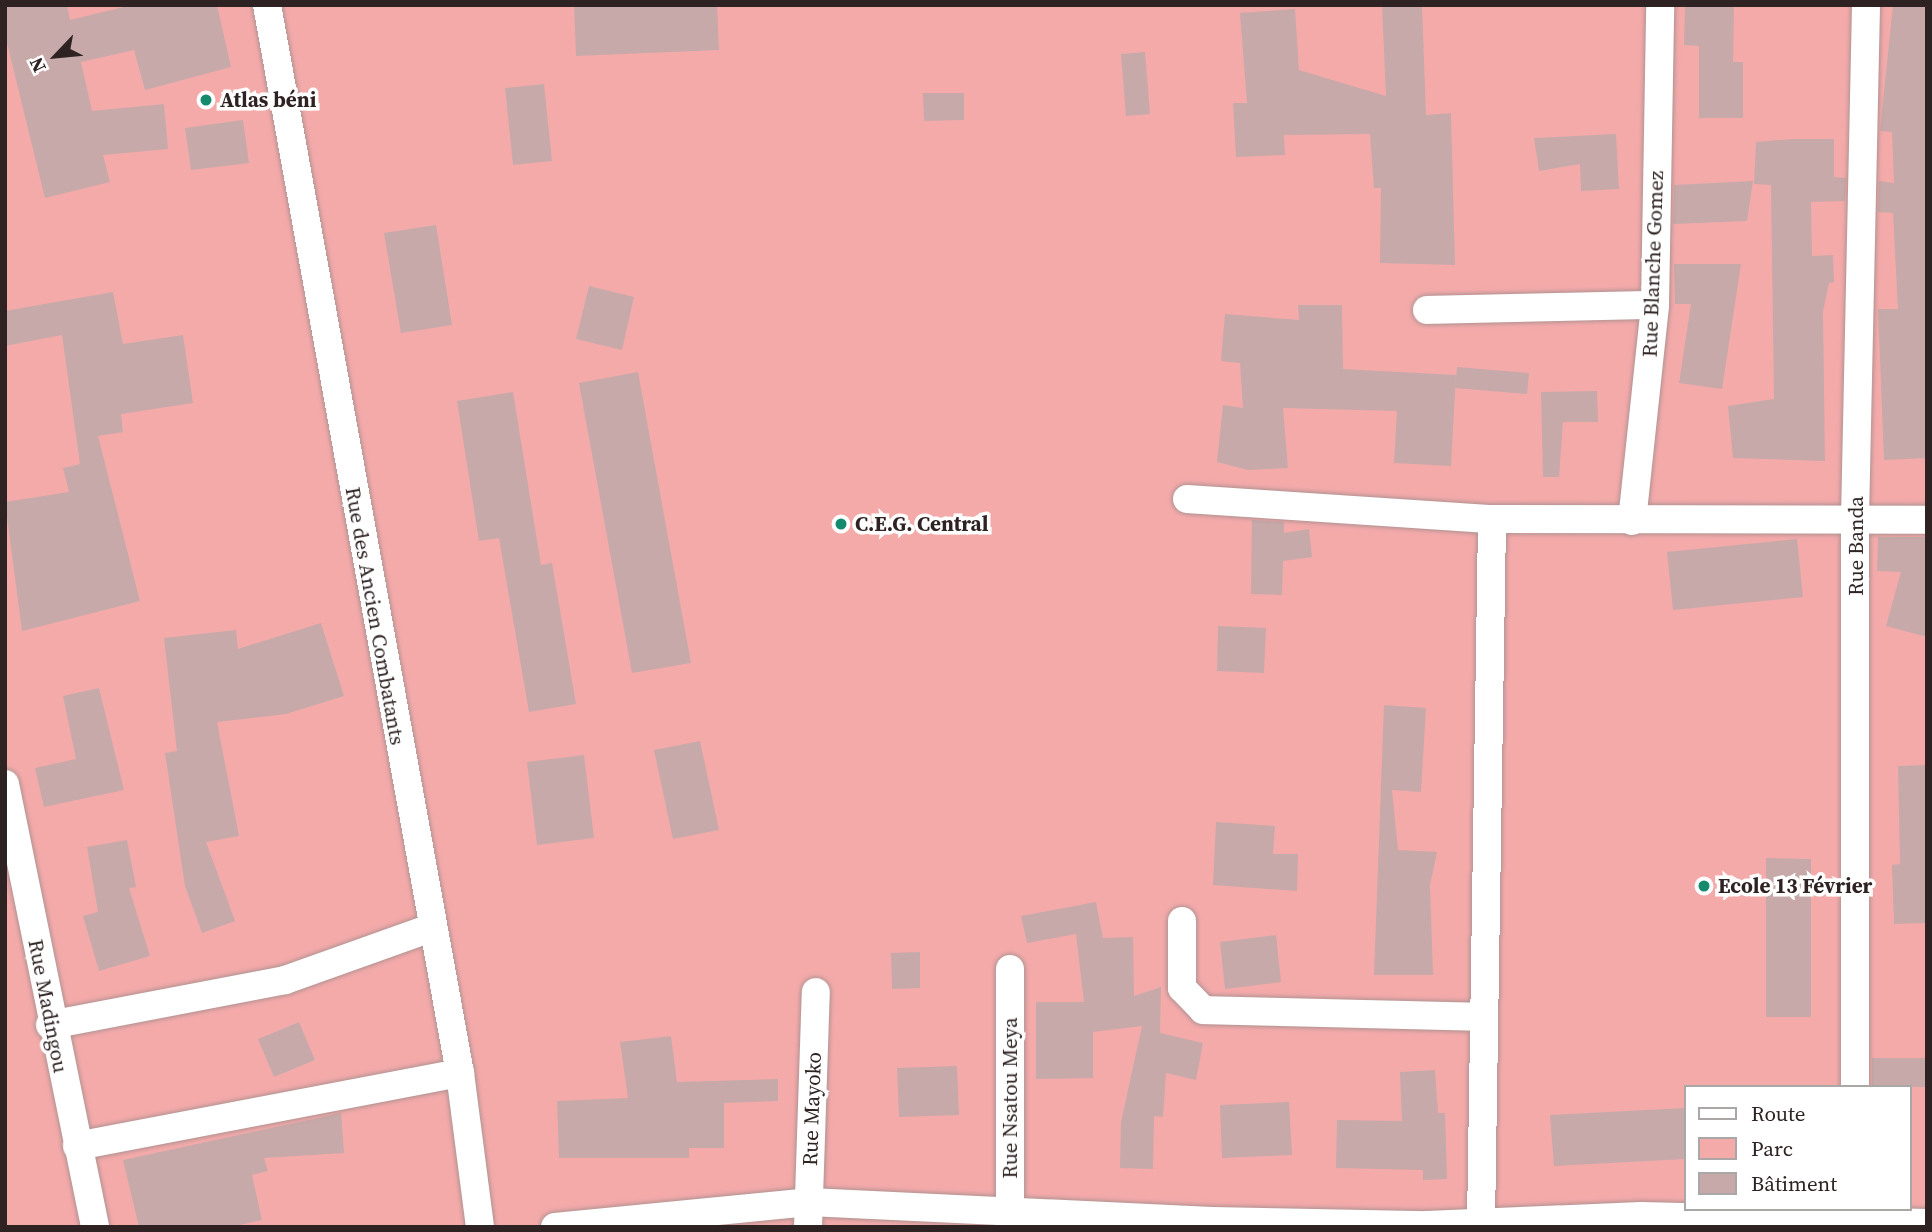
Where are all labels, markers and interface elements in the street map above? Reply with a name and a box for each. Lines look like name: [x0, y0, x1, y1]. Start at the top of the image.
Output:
north arrow: [21, 21, 91, 91]
text: N: [22, 53, 52, 77]
place label: Atlas béni: [220, 87, 316, 113]
marker: Atlas béni: [198, 92, 214, 108]
street label: Rue Blanche Gomez: [1637, 170, 1669, 358]
street label: Rue des Ancien Combatants: [340, 485, 410, 747]
street label: Rue Banda: [1843, 496, 1869, 596]
place label: C.E.G. Central: [855, 511, 988, 537]
marker: C.E.G. Central: [833, 516, 849, 532]
place label: Ecole 13 Février: [1718, 873, 1872, 899]
marker: Ecole 13 Février: [1696, 878, 1712, 894]
street label: Rue Madingou: [23, 937, 73, 1075]
street label: Rue Nsatou Meya: [997, 1017, 1023, 1179]
street label: Rue Mayoko: [797, 1051, 827, 1167]
legend: [1684, 1085, 1911, 1211]
text: Route: [1751, 1099, 1806, 1128]
text: Parc: [1751, 1134, 1793, 1163]
text: Bâtiment: [1751, 1169, 1837, 1198]

